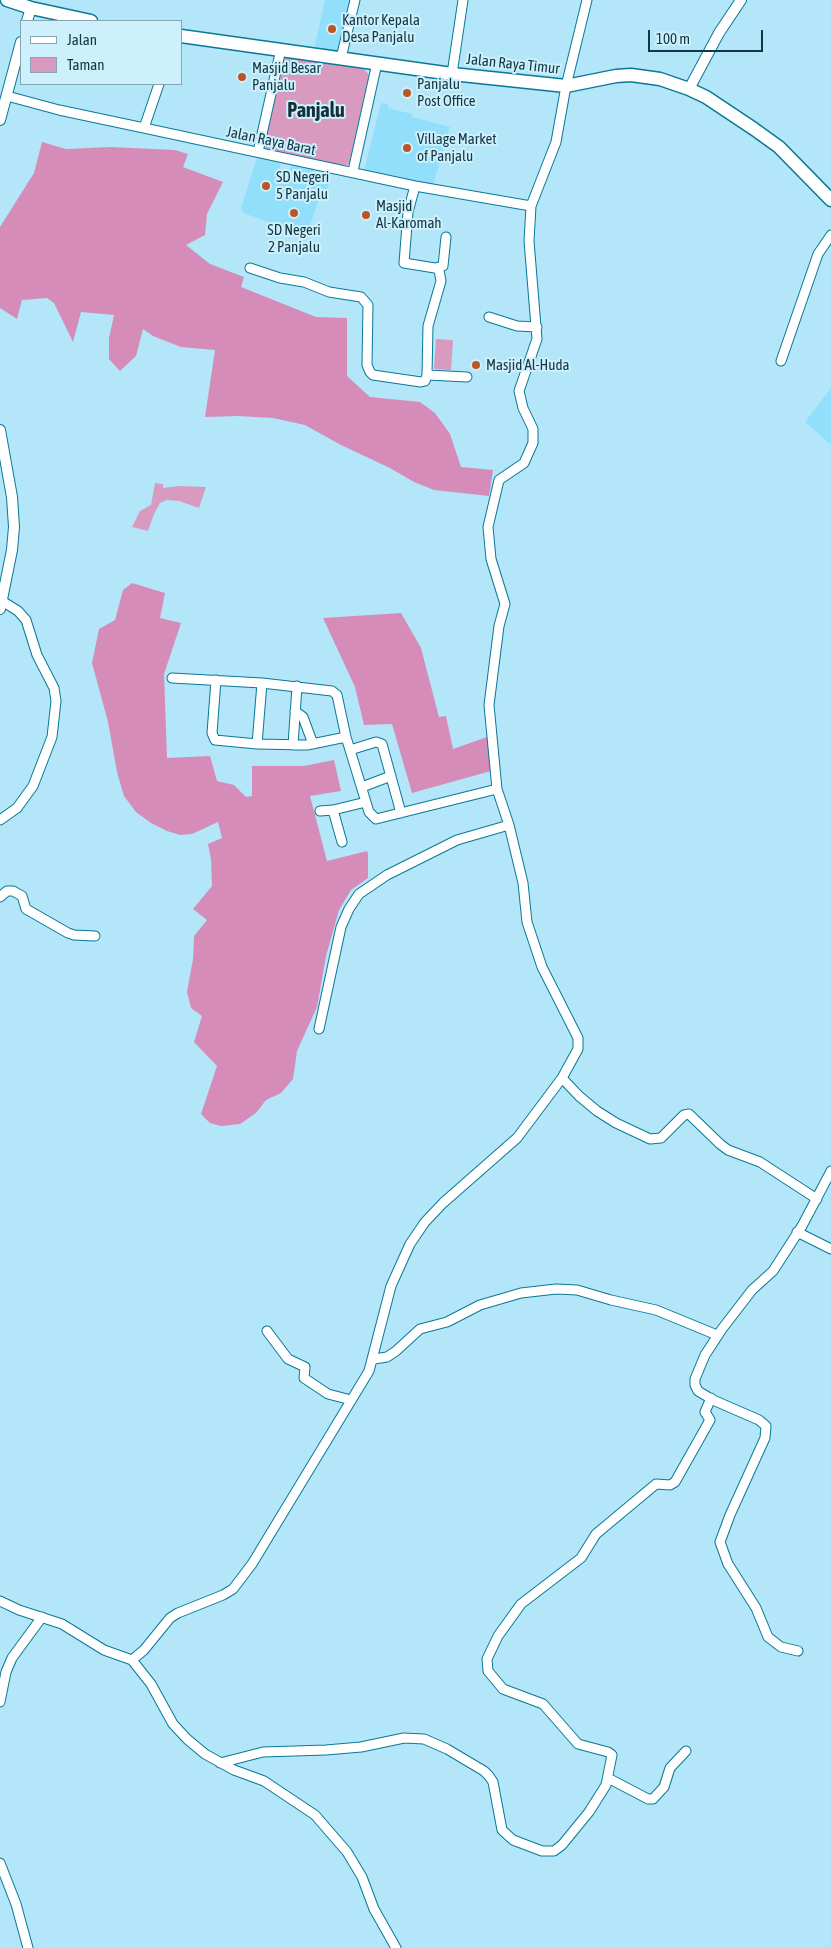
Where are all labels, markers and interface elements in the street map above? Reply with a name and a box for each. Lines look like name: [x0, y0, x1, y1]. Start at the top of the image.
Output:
place label: Kantor Kepala Desa Panjalu: [342, 11, 420, 46]
legend: [20, 20, 182, 85]
scale bar: [651, 20, 766, 52]
marker: Kantor Kepala Desa Panjalu: [326, 23, 338, 35]
text: 100 m: [656, 30, 690, 47]
text: Jalan: [67, 31, 97, 48]
street label: Jalan Raya Timur: [465, 50, 561, 78]
text: Taman: [67, 56, 105, 73]
place label: Masjid Besar Panjalu: [252, 59, 321, 94]
marker: Masjid Besar Panjalu: [236, 71, 248, 83]
place label: Panjalu Post Office: [417, 75, 476, 110]
marker: Panjalu Post Office: [401, 87, 413, 99]
district label: Panjalu: [287, 99, 345, 123]
street label: Jalan Raya Barat: [225, 123, 317, 159]
place label: Village Market of Panjalu: [417, 130, 497, 165]
marker: Village Market of Panjalu: [401, 142, 413, 154]
place label: SD Negeri 5 Panjalu: [276, 168, 329, 203]
marker: SD Negeri 5 Panjalu: [260, 180, 272, 192]
place label: Masjid Al-Karomah: [376, 197, 442, 232]
marker: SD Negeri 2 Panjalu: [288, 207, 300, 219]
marker: Masjid Al-Karomah: [360, 209, 372, 221]
place label: SD Negeri 2 Panjalu: [267, 221, 321, 256]
place label: Masjid Al-Huda: [486, 356, 570, 374]
marker: Masjid Al-Huda: [470, 359, 482, 371]

